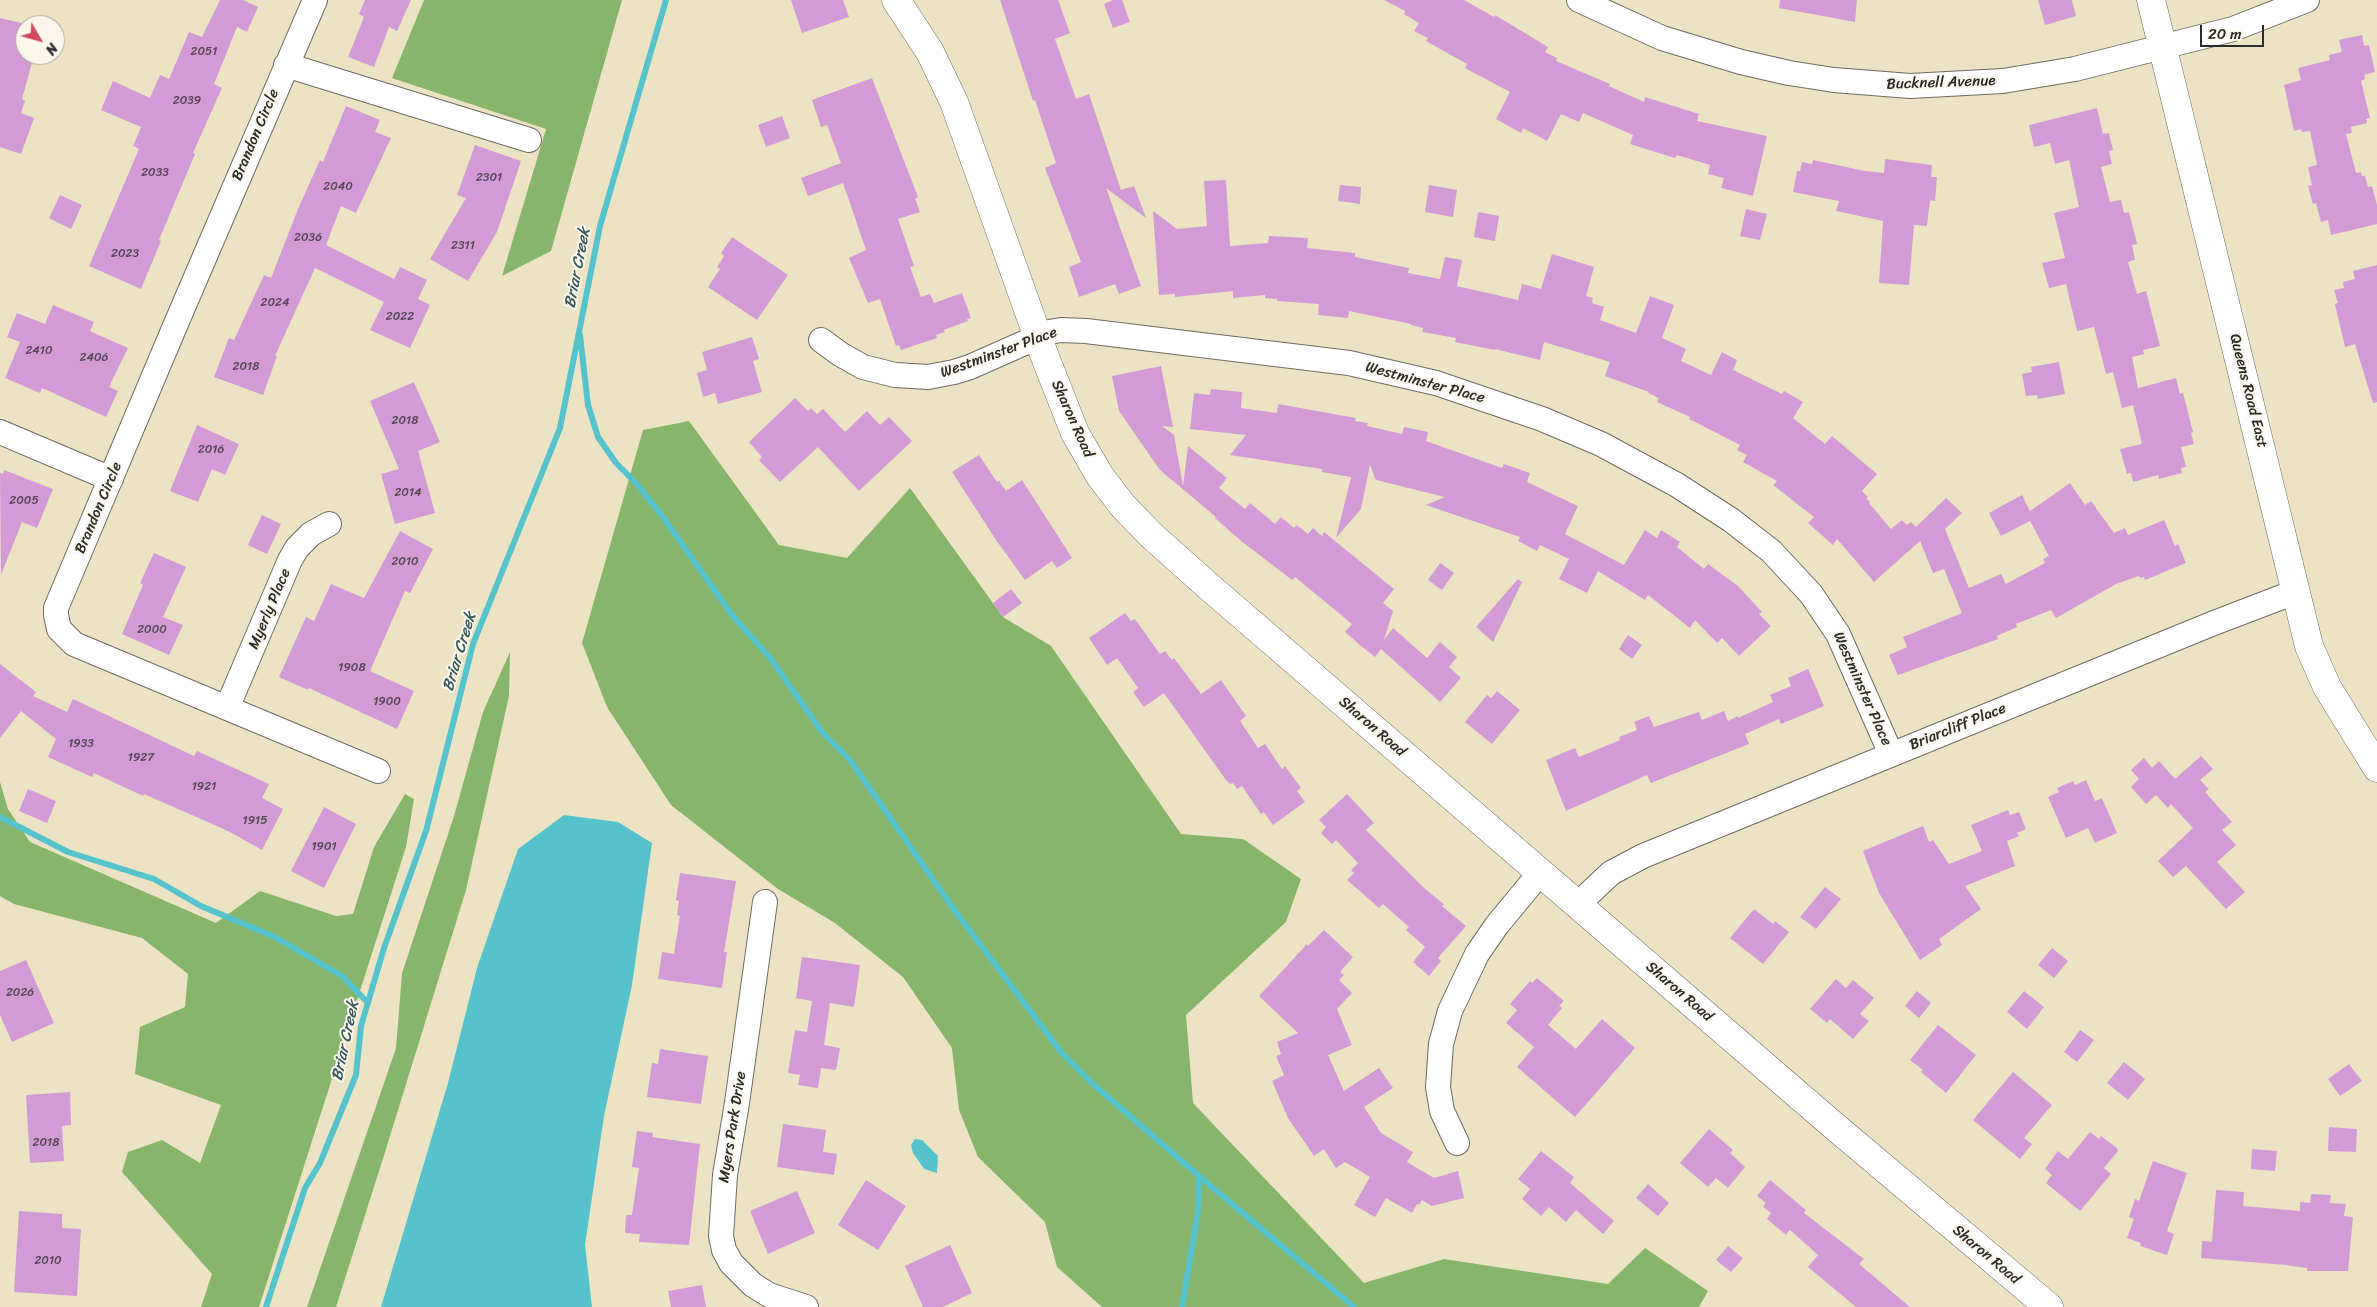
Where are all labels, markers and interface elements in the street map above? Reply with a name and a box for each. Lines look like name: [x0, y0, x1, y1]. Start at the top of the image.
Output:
north arrow: [15, 15, 65, 65]
scale bar: [2202, 15, 2266, 47]
text: 20 m: [2208, 21, 2242, 47]
text: N: [39, 37, 64, 60]
house number: 2051: [191, 45, 217, 59]
street label: Bucknell Avenue: [1886, 72, 1996, 94]
street label: Brandon Circle: [229, 86, 283, 184]
house number: 2039: [173, 94, 201, 108]
house number: 2033: [141, 166, 169, 180]
house number: 2301: [476, 171, 502, 185]
house number: 2040: [323, 180, 353, 194]
water label: Briar Creek: [561, 226, 595, 310]
house number: 2036: [294, 231, 322, 245]
house number: 2311: [451, 239, 475, 253]
house number: 2023: [111, 247, 139, 261]
house number: 2024: [261, 296, 289, 310]
house number: 2022: [386, 310, 414, 324]
street label: Westminster Place: [938, 324, 1060, 382]
street label: Queens Road East: [2225, 332, 2271, 450]
house number: 2410: [25, 344, 53, 358]
house number: 2406: [80, 351, 108, 365]
street label: Westminster Place: [1363, 358, 1487, 408]
house number: 2018: [233, 360, 259, 374]
street label: Sharon Road: [1047, 378, 1097, 460]
house number: 2018: [392, 414, 418, 428]
house number: 2016: [198, 443, 224, 457]
street label: Brandon Circle: [72, 459, 126, 557]
house number: 2014: [394, 486, 422, 500]
house number: 2005: [9, 494, 39, 508]
house number: 2010: [391, 555, 419, 569]
street label: Myerly Place: [245, 566, 295, 652]
water label: Briar Creek: [439, 610, 481, 694]
house number: 2000: [137, 623, 167, 637]
street label: Westminster Place: [1829, 629, 1895, 749]
house number: 1908: [338, 661, 366, 675]
street label: Sharon Road: [1335, 693, 1409, 761]
house number: 1900: [373, 695, 401, 709]
street label: Briarcliff Place: [1907, 699, 2009, 755]
house number: 1933: [68, 737, 94, 751]
house number: 1927: [128, 751, 154, 765]
house number: 1921: [192, 780, 216, 794]
house number: 1915: [243, 814, 267, 828]
house number: 1901: [311, 840, 337, 854]
street label: Sharon Road: [1642, 958, 1716, 1026]
house number: 2026: [6, 986, 34, 1000]
water label: Briar Creek: [328, 999, 364, 1083]
street label: Myers Park Drive: [715, 1070, 751, 1184]
house number: 2018: [33, 1136, 59, 1150]
street label: Sharon Road: [1949, 1221, 2023, 1289]
house number: 2010: [34, 1254, 62, 1268]

